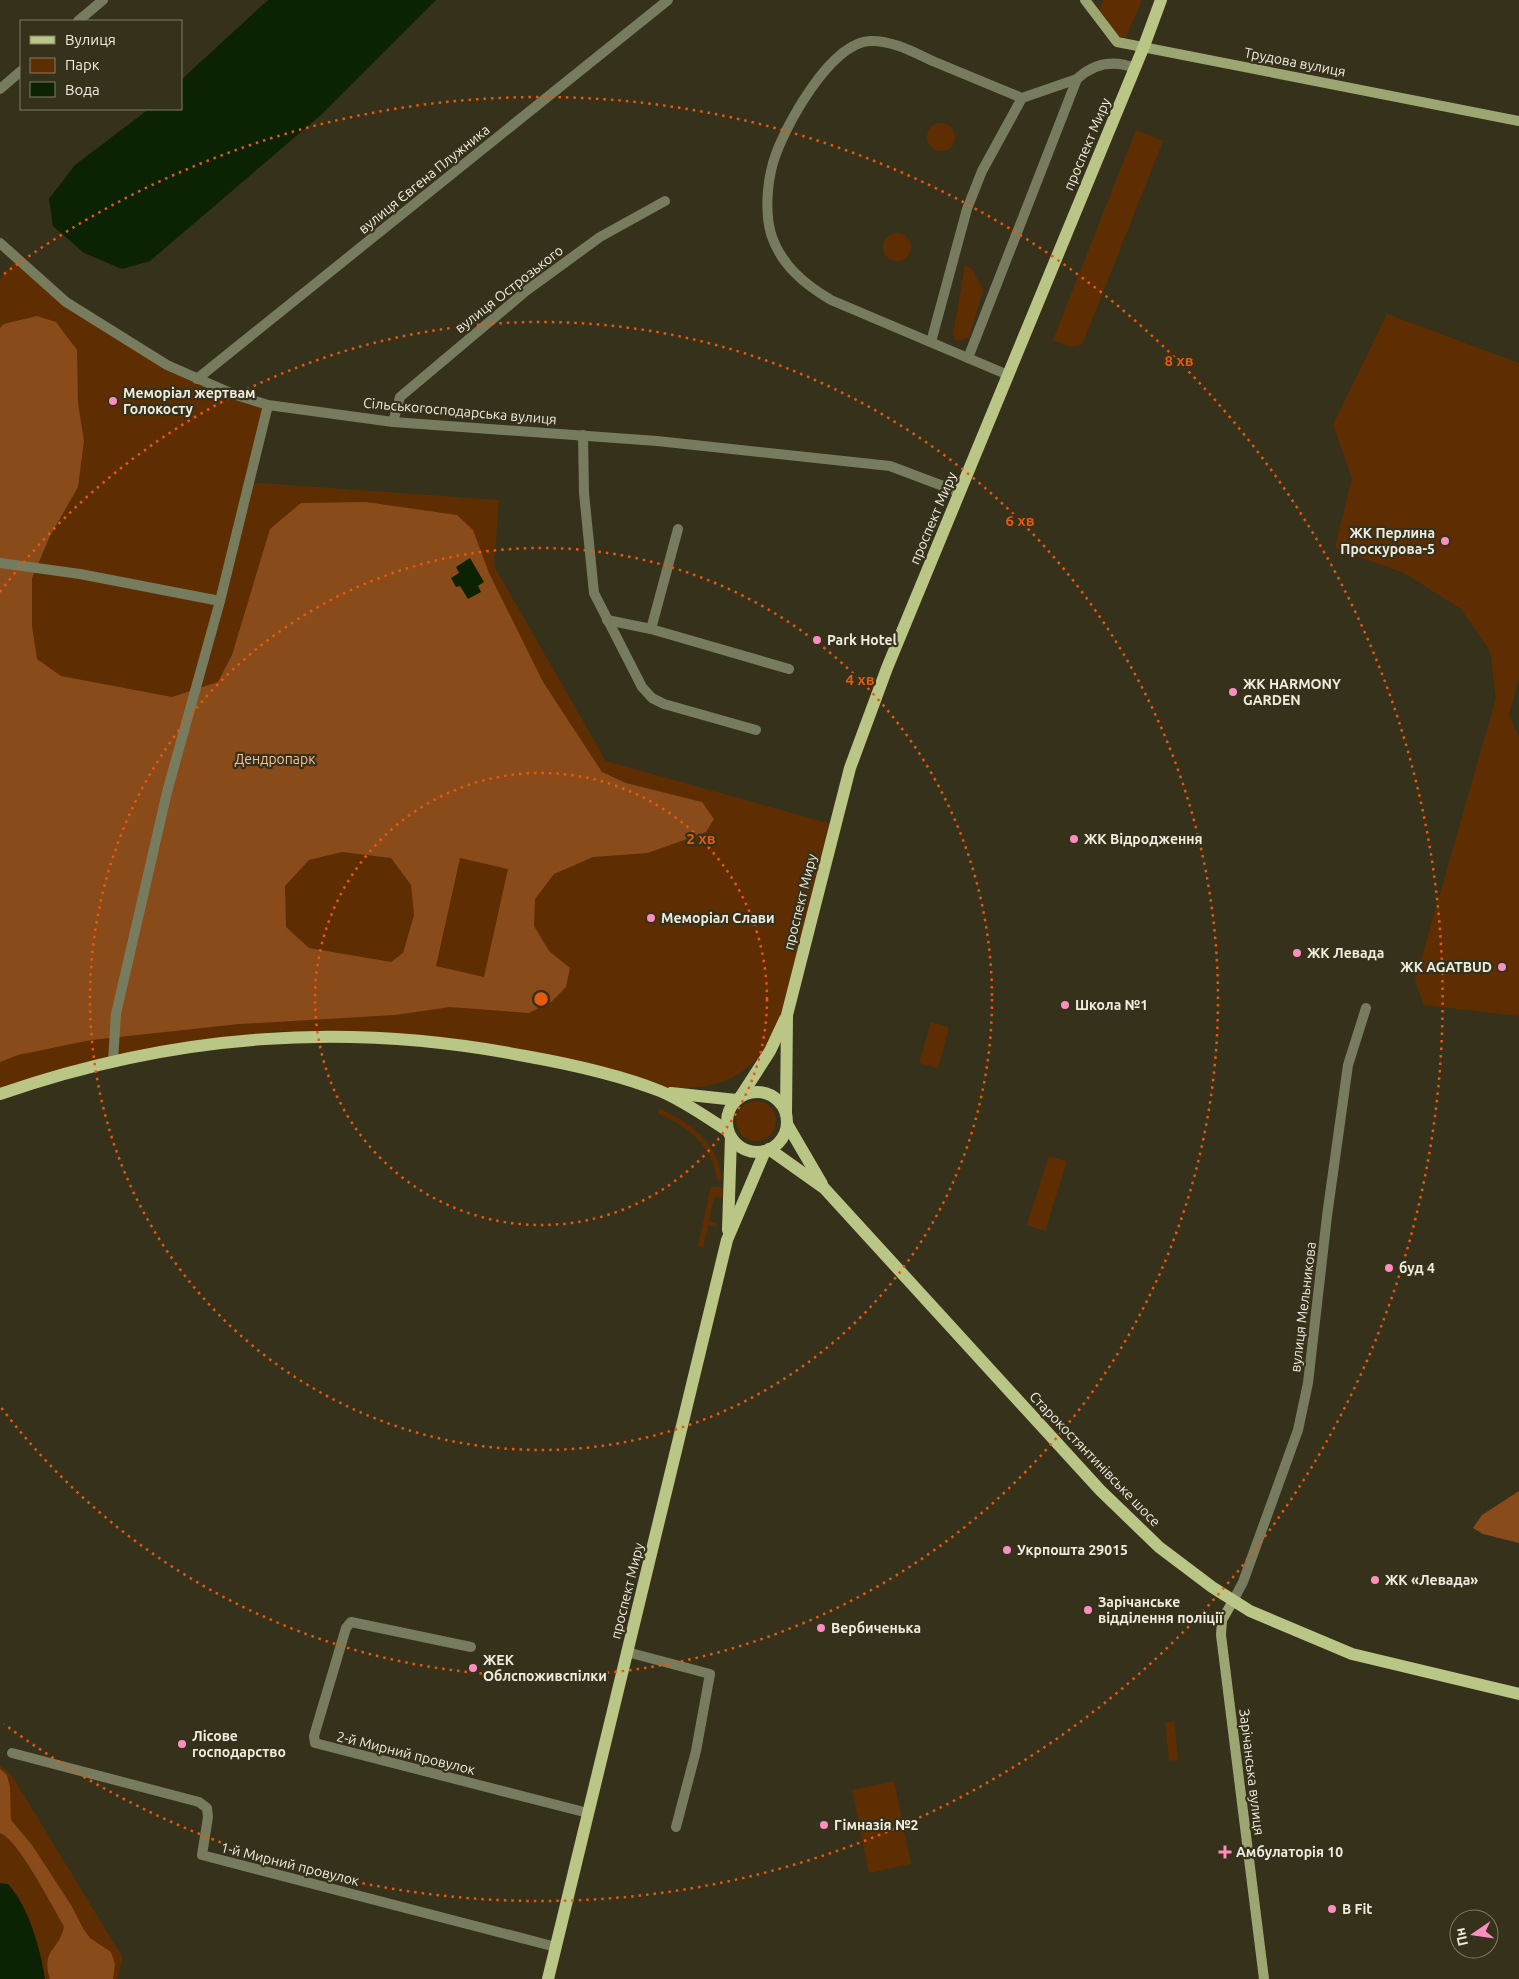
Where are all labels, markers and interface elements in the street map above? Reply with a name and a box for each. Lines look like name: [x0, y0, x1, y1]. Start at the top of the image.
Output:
legend: [20, 20, 182, 110]
text: Вулиця: [65, 31, 116, 48]
street label: Трудова вулиця: [1243, 44, 1347, 80]
text: Парк: [65, 56, 100, 73]
text: Вода: [65, 81, 100, 98]
street label: проспект Миру: [1060, 95, 1114, 193]
street label: вулиця Євгена Плужника: [355, 121, 493, 237]
street label: вулиця Острозького: [452, 242, 566, 336]
text: 8 хв: [1165, 352, 1194, 369]
place label: Меморіал жертвам Голокосту: [123, 385, 256, 417]
marker: Меморіал жертвам Голокосту: [107, 395, 119, 407]
street label: Сільськогосподарська вулиця: [363, 395, 557, 427]
street label: проспект Миру: [906, 469, 960, 567]
text: 6 хв: [1006, 512, 1035, 529]
place label: ЖК Перлина Проскурова-5: [1340, 525, 1435, 557]
marker: ЖК Перлина Проскурова-5: [1439, 535, 1451, 547]
place label: Park Hotel: [827, 632, 897, 648]
marker: Park Hotel: [811, 634, 823, 646]
text: 4 хв: [846, 671, 875, 688]
place label: ЖК HARMONY GARDEN: [1243, 676, 1341, 708]
marker: ЖК HARMONY GARDEN: [1227, 686, 1239, 698]
park label: Дендропарк: [235, 751, 315, 767]
text: 2 хв: [687, 830, 716, 847]
place label: ЖК Відродження: [1084, 831, 1203, 847]
marker: ЖК Відродження: [1068, 833, 1080, 845]
street label: проспект Миру: [780, 852, 820, 952]
place label: Меморіал Слави: [661, 910, 775, 926]
marker: Меморіал Слави: [645, 912, 657, 924]
place label: ЖК Левада: [1307, 945, 1384, 961]
marker: ЖК Левада: [1291, 947, 1303, 959]
place label: ЖК AGATBUD: [1400, 959, 1492, 975]
marker: ЖК AGATBUD: [1496, 961, 1508, 973]
centre of rings: [532, 990, 550, 1008]
place label: Школа №1: [1075, 997, 1148, 1013]
marker: Школа №1: [1059, 999, 1071, 1011]
street label: вулиця Мельникова: [1287, 1241, 1319, 1373]
place label: буд 4: [1399, 1260, 1435, 1276]
marker: буд 4: [1383, 1262, 1395, 1274]
street label: Старокостянтинівське шосе: [1026, 1388, 1164, 1530]
street label: проспект Миру: [607, 1541, 647, 1641]
place label: Укрпошта 29015: [1017, 1542, 1128, 1558]
marker: Укрпошта 29015: [1001, 1544, 1013, 1556]
place label: ЖК «Левада»: [1385, 1572, 1478, 1588]
marker: ЖК «Левада»: [1369, 1574, 1381, 1586]
place label: Зарічанське відділення поліції: [1098, 1594, 1224, 1626]
marker: Зарічанське відділення поліції: [1082, 1604, 1094, 1616]
place label: Вербиченька: [831, 1620, 921, 1636]
marker: Вербиченька: [815, 1622, 827, 1634]
place label: ЖЕК Облспоживспілки: [483, 1652, 607, 1684]
marker: ЖЕК Облспоживспілки: [467, 1662, 479, 1674]
street label: Зарічанська вулиця: [1236, 1708, 1268, 1836]
place label: Лісове господарство: [192, 1728, 286, 1760]
street label: 2-й Мирний провулок: [335, 1728, 477, 1778]
marker: Лісове господарство: [176, 1738, 188, 1750]
place label: Гімназія №2: [834, 1817, 919, 1833]
marker: Гімназія №2: [818, 1819, 830, 1831]
street label: 1-й Мирний провулок: [219, 1839, 361, 1889]
place label: Амбулаторія 10: [1236, 1844, 1343, 1860]
marker: Амбулаторія 10: [1218, 1845, 1232, 1859]
place label: B Fit: [1342, 1901, 1372, 1917]
marker: B Fit: [1326, 1903, 1338, 1915]
north arrow: [1449, 1909, 1499, 1959]
text: Пн: [1451, 1926, 1471, 1948]

